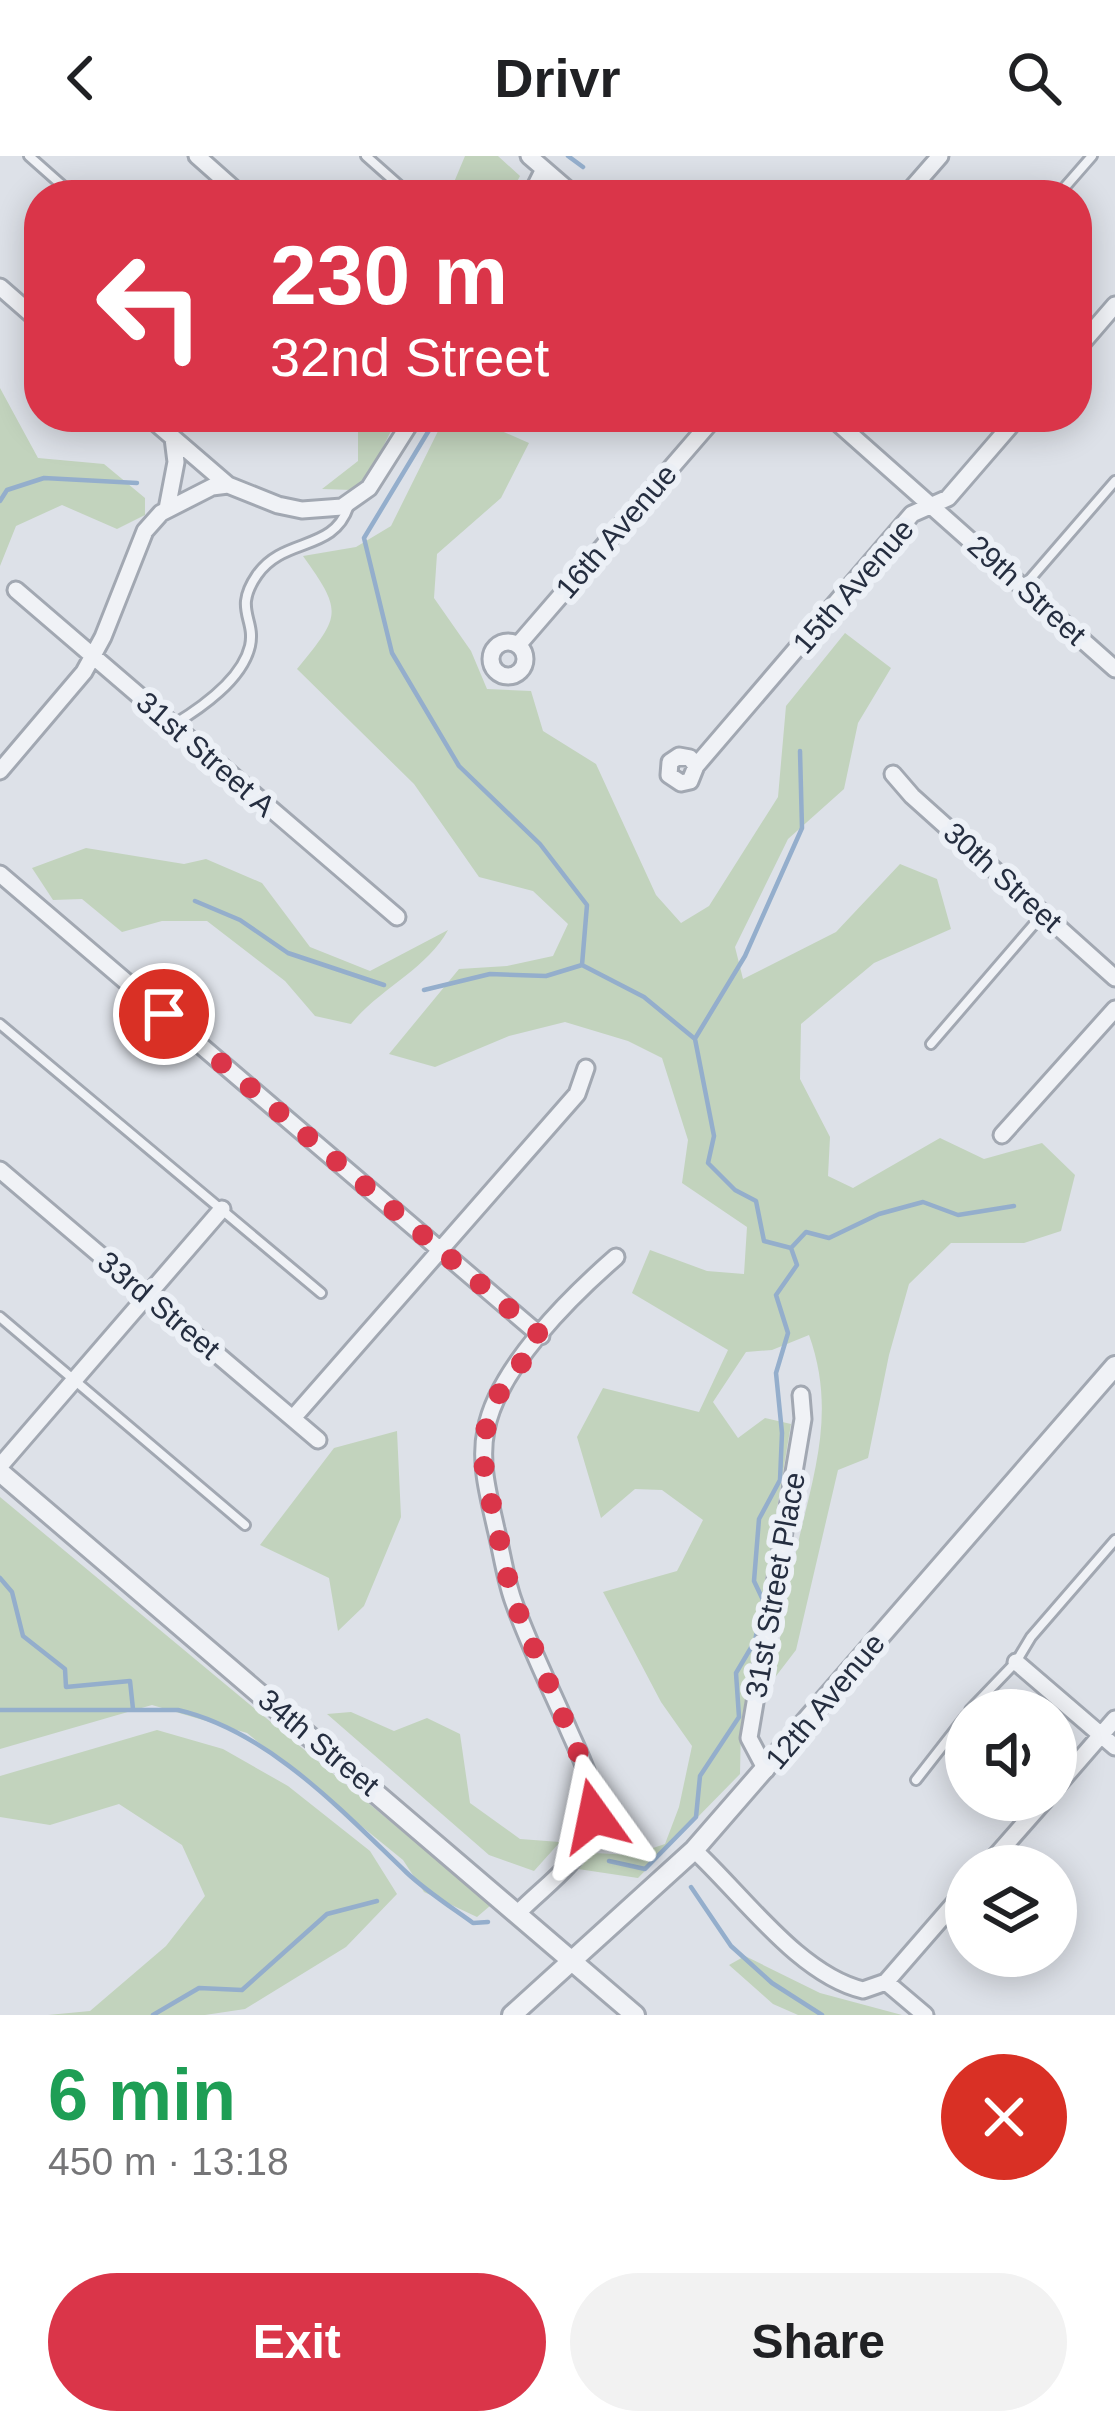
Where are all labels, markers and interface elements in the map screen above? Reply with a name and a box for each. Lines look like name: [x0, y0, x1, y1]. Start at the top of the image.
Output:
icon: back: [48, 45, 114, 111]
icon: search: [1001, 45, 1067, 111]
text: Drivr: [494, 48, 621, 108]
icon: left: [72, 228, 228, 384]
text: 230 m: [270, 228, 508, 322]
text: 32nd Street: [270, 327, 549, 387]
street label: 16th Avenue: [549, 457, 683, 605]
street label: 15th Avenue: [786, 512, 920, 660]
street label: 29th Street: [961, 529, 1093, 652]
street label: 31st Street A: [130, 685, 282, 823]
street label: 30th Street: [937, 816, 1069, 939]
pin: [113, 963, 215, 1065]
icon: arrive: [131, 981, 197, 1047]
street label: 33rd Street: [92, 1245, 227, 1366]
street label: 31st Street Place: [739, 1470, 811, 1700]
street label: 12th Avenue: [759, 1627, 891, 1775]
street label: 34th Street: [252, 1682, 386, 1802]
map controls: [945, 1689, 1077, 1977]
button: sound: [945, 1689, 1077, 1821]
position arrow: [531, 1753, 657, 1879]
button: layers: [945, 1845, 1077, 1977]
button: close: [941, 2054, 1067, 2180]
text: 6 min: [48, 2055, 236, 2135]
text: 450 m · 13:18: [48, 2140, 289, 2183]
button: Exit: [48, 2273, 546, 2411]
button: Share: [570, 2273, 1067, 2411]

